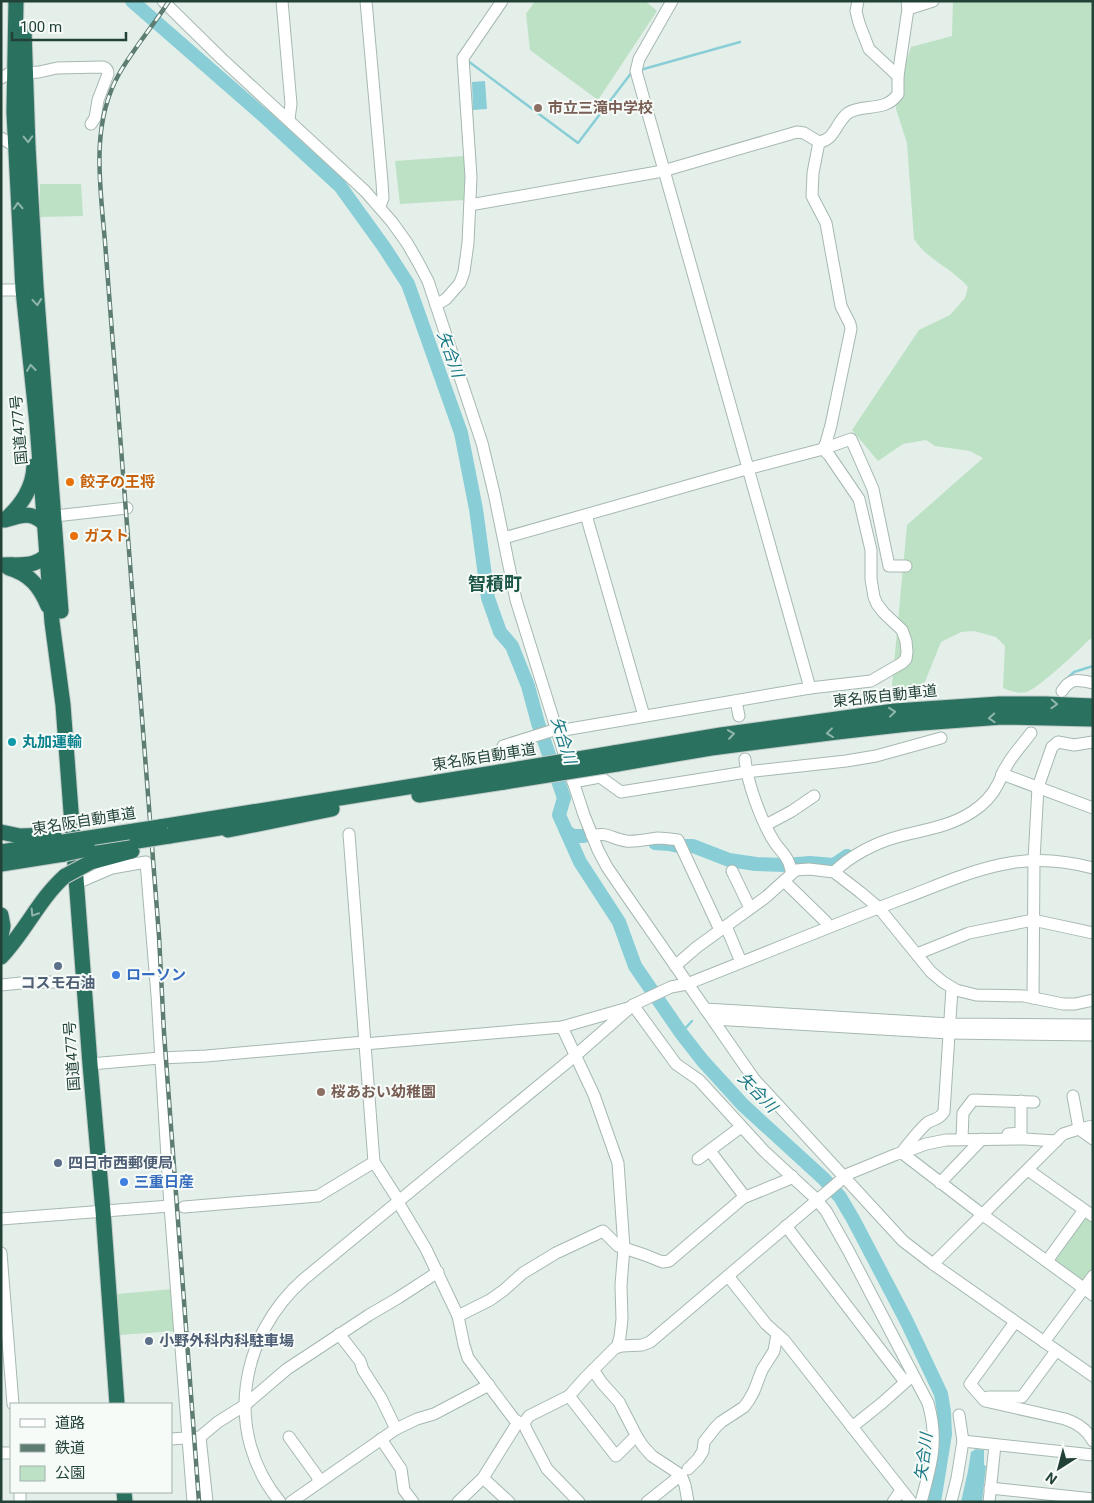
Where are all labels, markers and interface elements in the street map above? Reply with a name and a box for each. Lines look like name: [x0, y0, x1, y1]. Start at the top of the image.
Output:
scale bar: [12, 10, 126, 42]
text: 100 m: [20, 18, 62, 36]
place label: 市立三滝中学校: [548, 99, 653, 117]
marker: 市立三滝中学校: [532, 102, 544, 114]
one-way arrow: [22, 136, 33, 144]
one-way arrow: [13, 202, 24, 210]
one-way arrow: [32, 298, 43, 306]
water label: 矢合川: [433, 328, 468, 382]
one-way arrow: [26, 364, 37, 372]
street label: 国道477号: [7, 394, 31, 466]
place label: 餃子の王将: [80, 473, 155, 491]
marker: 餃子の王将: [64, 476, 76, 488]
place label: ガスト: [84, 527, 129, 545]
marker: ガスト: [68, 530, 80, 542]
district label: 智積町: [468, 573, 522, 594]
street label: 東名阪自動車道: [832, 682, 938, 710]
one-way arrow: [1050, 699, 1058, 710]
one-way arrow: [888, 707, 896, 718]
one-way arrow: [987, 712, 995, 723]
water label: 矢合川: [547, 714, 581, 768]
one-way arrow: [825, 727, 834, 737]
one-way arrow: [727, 729, 735, 739]
place label: 丸加運輸: [22, 733, 82, 751]
marker: 丸加運輸: [6, 736, 18, 748]
street label: 東名阪自動車道: [431, 740, 537, 774]
street label: 東名阪自動車道: [31, 804, 137, 838]
one-way arrow: [31, 907, 40, 917]
marker: コスモ石油: [52, 960, 64, 972]
place label: ローソン: [126, 966, 186, 984]
marker: ローソン: [110, 969, 122, 981]
place label: コスモ石油: [20, 974, 96, 992]
street label: 国道477号: [61, 1020, 83, 1092]
water label: 矢合川: [734, 1068, 783, 1118]
place label: 桜あおい幼稚園: [331, 1083, 436, 1101]
marker: 桜あおい幼稚園: [315, 1086, 327, 1098]
place label: 四日市西郵便局: [68, 1154, 173, 1172]
marker: 四日市西郵便局: [52, 1157, 64, 1169]
place label: 三重日産: [134, 1173, 194, 1191]
marker: 三重日産: [118, 1176, 130, 1188]
place label: 小野外科内科駐車場: [159, 1332, 294, 1350]
marker: 小野外科内科駐車場: [143, 1335, 155, 1347]
legend: [10, 1403, 172, 1493]
text: 道路: [55, 1414, 85, 1432]
water label: 矢合川: [911, 1430, 936, 1482]
text: 鉄道: [55, 1439, 85, 1457]
north arrow: [1034, 1443, 1084, 1493]
text: 公園: [55, 1464, 85, 1482]
text: N: [1043, 1469, 1060, 1488]

